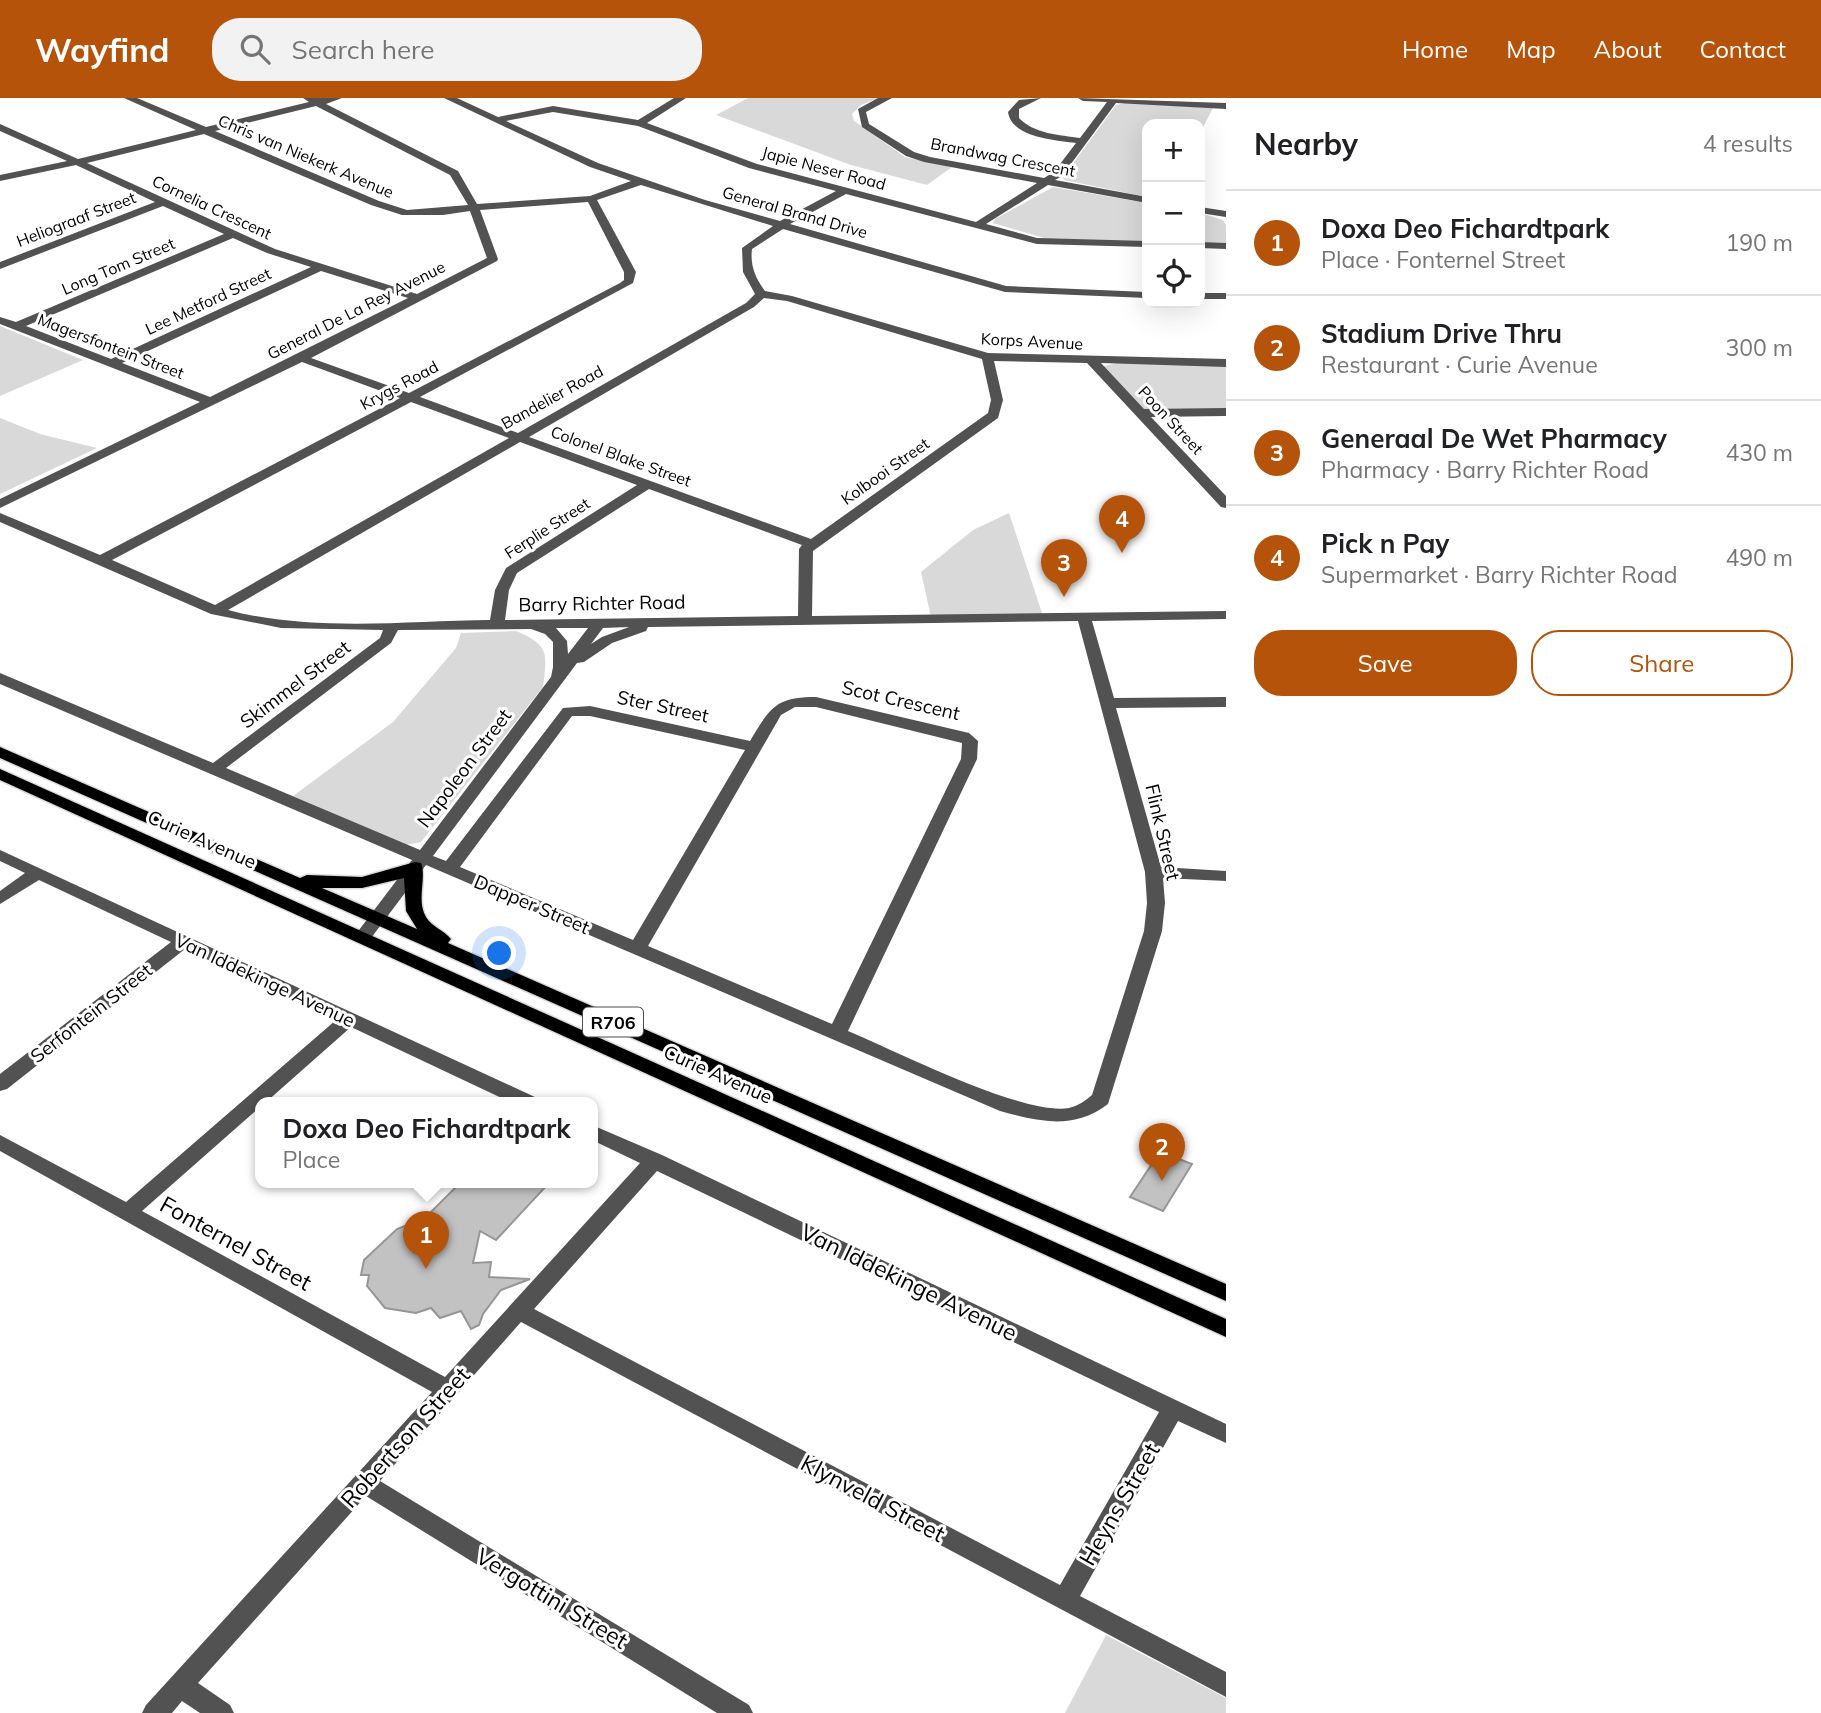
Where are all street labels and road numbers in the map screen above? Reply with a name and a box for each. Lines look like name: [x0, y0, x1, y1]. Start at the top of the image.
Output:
street label: Chris van Niekerk Avenue: [215, 110, 397, 202]
street label: Brandwag Crescent: [929, 133, 1077, 181]
street label: Japie Neser Road: [760, 142, 888, 194]
street label: Cornelia Crescent: [149, 171, 275, 244]
street label: General Brand Drive: [720, 182, 870, 242]
street label: Heliograaf Street: [14, 187, 139, 251]
street label: Long Tom Street: [58, 233, 178, 299]
street label: General De La Rey Avenue: [264, 256, 448, 364]
street label: Lee Metford Street: [142, 263, 274, 339]
street label: Magersfontein Street: [35, 309, 187, 383]
street label: Korps Avenue: [980, 328, 1084, 354]
street label: Krygs Road: [356, 356, 442, 414]
street label: Bandelier Road: [497, 361, 607, 433]
street label: Poon Street: [1134, 382, 1208, 459]
street label: Colonel Blake Street: [548, 421, 694, 491]
street label: Kolbooi Street: [837, 433, 933, 509]
street label: Ferplie Street: [501, 493, 594, 563]
street label: Barry Richter Road: [518, 590, 686, 616]
street label: Skimmel Street: [235, 635, 355, 733]
street label: Scot Crescent: [840, 675, 963, 725]
street label: Ster Street: [615, 685, 711, 727]
street label: Napoleon Street: [412, 704, 517, 832]
street label: Flink Street: [1140, 781, 1186, 883]
street label: Curie Avenue: [144, 804, 260, 874]
street label: Dapper Street: [471, 869, 594, 939]
street label: Van Iddekinge Avenue: [171, 928, 359, 1032]
street label: Serfontein Street: [25, 958, 157, 1068]
road number: R706: [583, 1007, 643, 1037]
street label: Curie Avenue: [660, 1039, 776, 1109]
street label: Fonternel Street: [155, 1189, 317, 1297]
street label: Van Iddekinge Avenue: [796, 1217, 1022, 1347]
street label: Robertson Street: [334, 1361, 476, 1513]
street label: Heyns Street: [1072, 1438, 1166, 1570]
street label: Klynveld Street: [796, 1448, 950, 1548]
street label: Vergottini Street: [471, 1541, 633, 1655]

